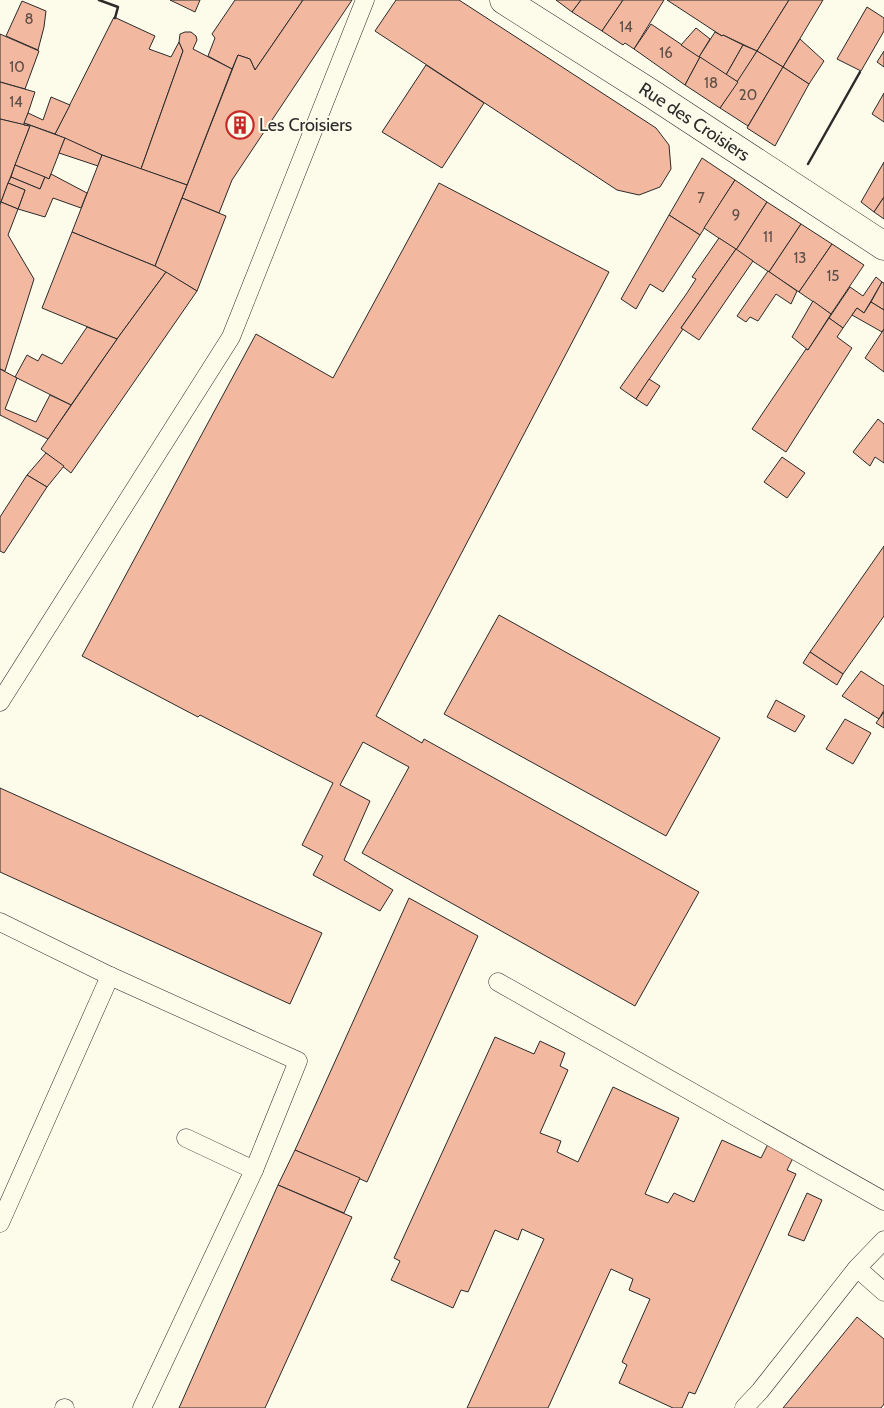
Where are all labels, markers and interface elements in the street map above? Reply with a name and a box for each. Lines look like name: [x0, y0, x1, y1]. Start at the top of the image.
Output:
house number: 8: [24, 10, 34, 28]
house number: 14: [619, 18, 633, 36]
house number: 16: [659, 44, 673, 62]
house number: 10: [9, 58, 25, 76]
house number: 18: [704, 74, 718, 92]
street label: Rue des Croisiers: [635, 78, 754, 166]
house number: 20: [739, 86, 757, 104]
house number: 14: [9, 93, 23, 111]
building icon: Les Croisiers: [225, 110, 255, 140]
place label: Les Croisiers: [259, 114, 352, 136]
house number: 7: [697, 189, 705, 207]
house number: 9: [732, 206, 740, 224]
house number: 11: [763, 228, 773, 246]
house number: 13: [793, 249, 807, 267]
house number: 15: [826, 267, 840, 285]

